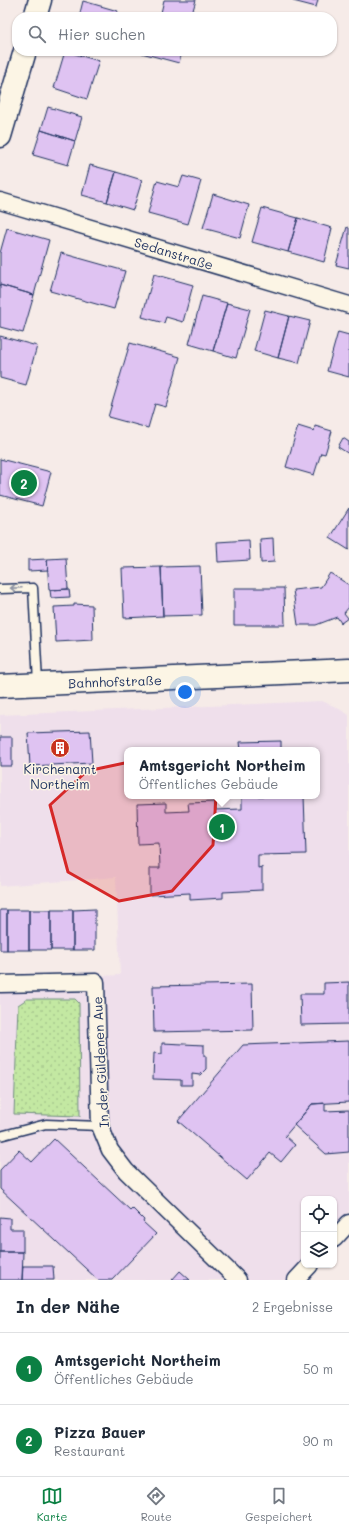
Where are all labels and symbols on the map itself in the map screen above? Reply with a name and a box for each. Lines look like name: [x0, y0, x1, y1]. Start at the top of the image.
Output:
street label: Sedanstraße: [132, 233, 216, 273]
pin: 2: [11, 468, 37, 498]
one-way arrow: [10, 585, 23, 592]
street label: Bahnhofstraße: [68, 671, 162, 691]
your location: [175, 682, 195, 702]
building icon: Kirchenamt Northeim: [49, 737, 71, 759]
place label: Kirchenamt Northeim: [24, 760, 97, 792]
pin: 1: [209, 812, 235, 842]
street label: In der Güldenen Aue: [88, 996, 112, 1128]

